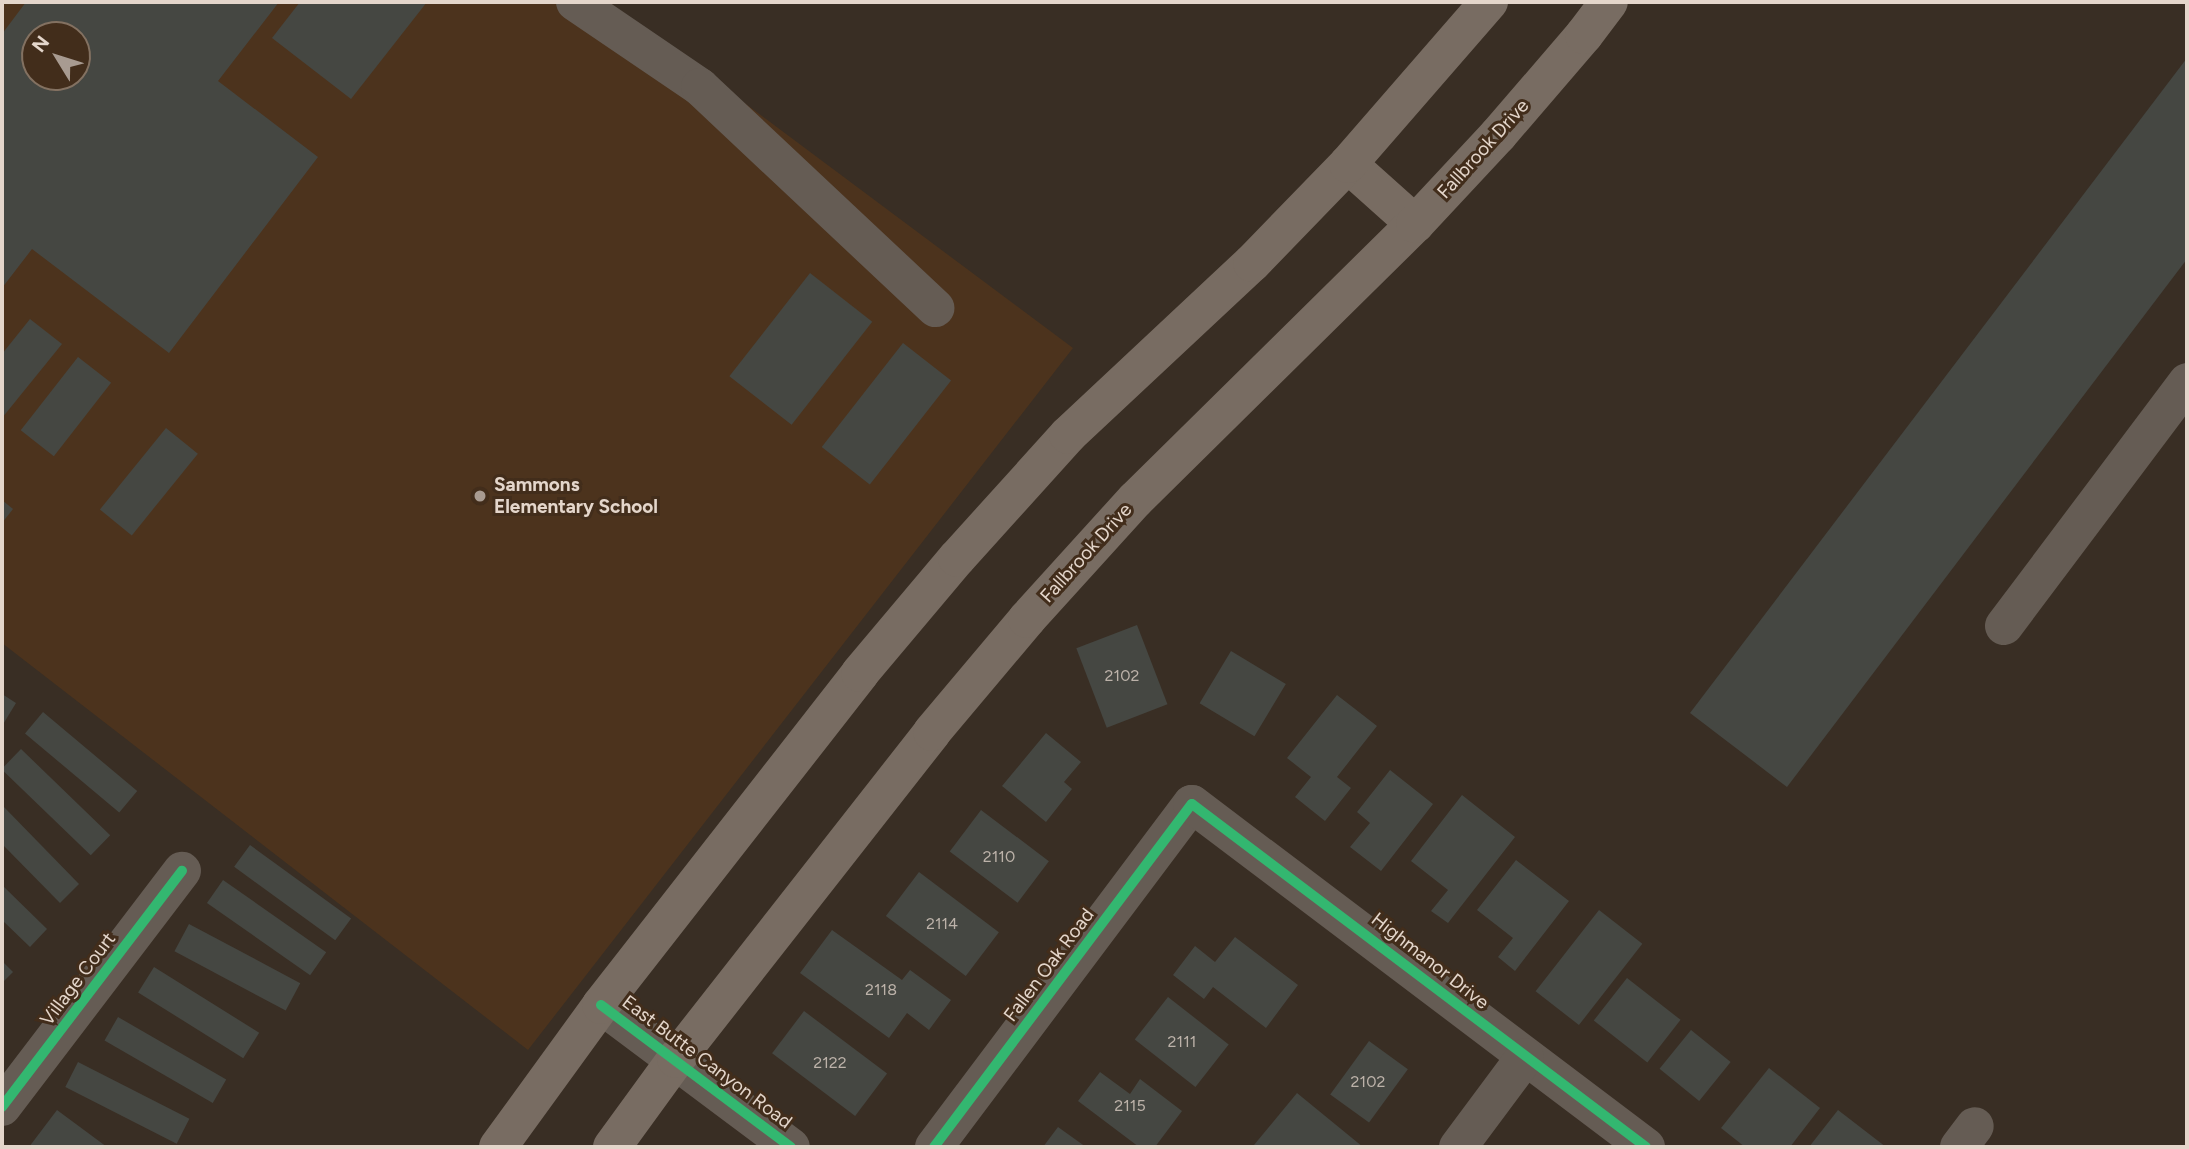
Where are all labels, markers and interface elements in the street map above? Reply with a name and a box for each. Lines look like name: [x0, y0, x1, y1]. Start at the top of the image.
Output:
north arrow: [21, 21, 91, 91]
text: N: [27, 31, 54, 57]
street label: Fallbrook Drive: [1432, 95, 1534, 203]
place label: Sammons Elementary School: [494, 474, 658, 518]
marker: Sammons Elementary School: [472, 488, 488, 504]
street label: Fallbrook Drive: [1035, 499, 1137, 607]
house number: 2102: [1105, 666, 1139, 686]
house number: 2110: [983, 847, 1015, 867]
street label: Fallen Oak Road: [999, 904, 1099, 1026]
street label: Highmanor Drive: [1367, 908, 1493, 1014]
house number: 2114: [926, 914, 958, 934]
street label: Village Court: [36, 928, 120, 1030]
house number: 2118: [865, 980, 897, 1000]
street label: East Butte Canyon Road: [618, 991, 796, 1133]
house number: 2111: [1168, 1032, 1196, 1052]
house number: 2122: [813, 1053, 847, 1073]
house number: 2102: [1351, 1072, 1385, 1092]
house number: 2115: [1114, 1096, 1146, 1116]

